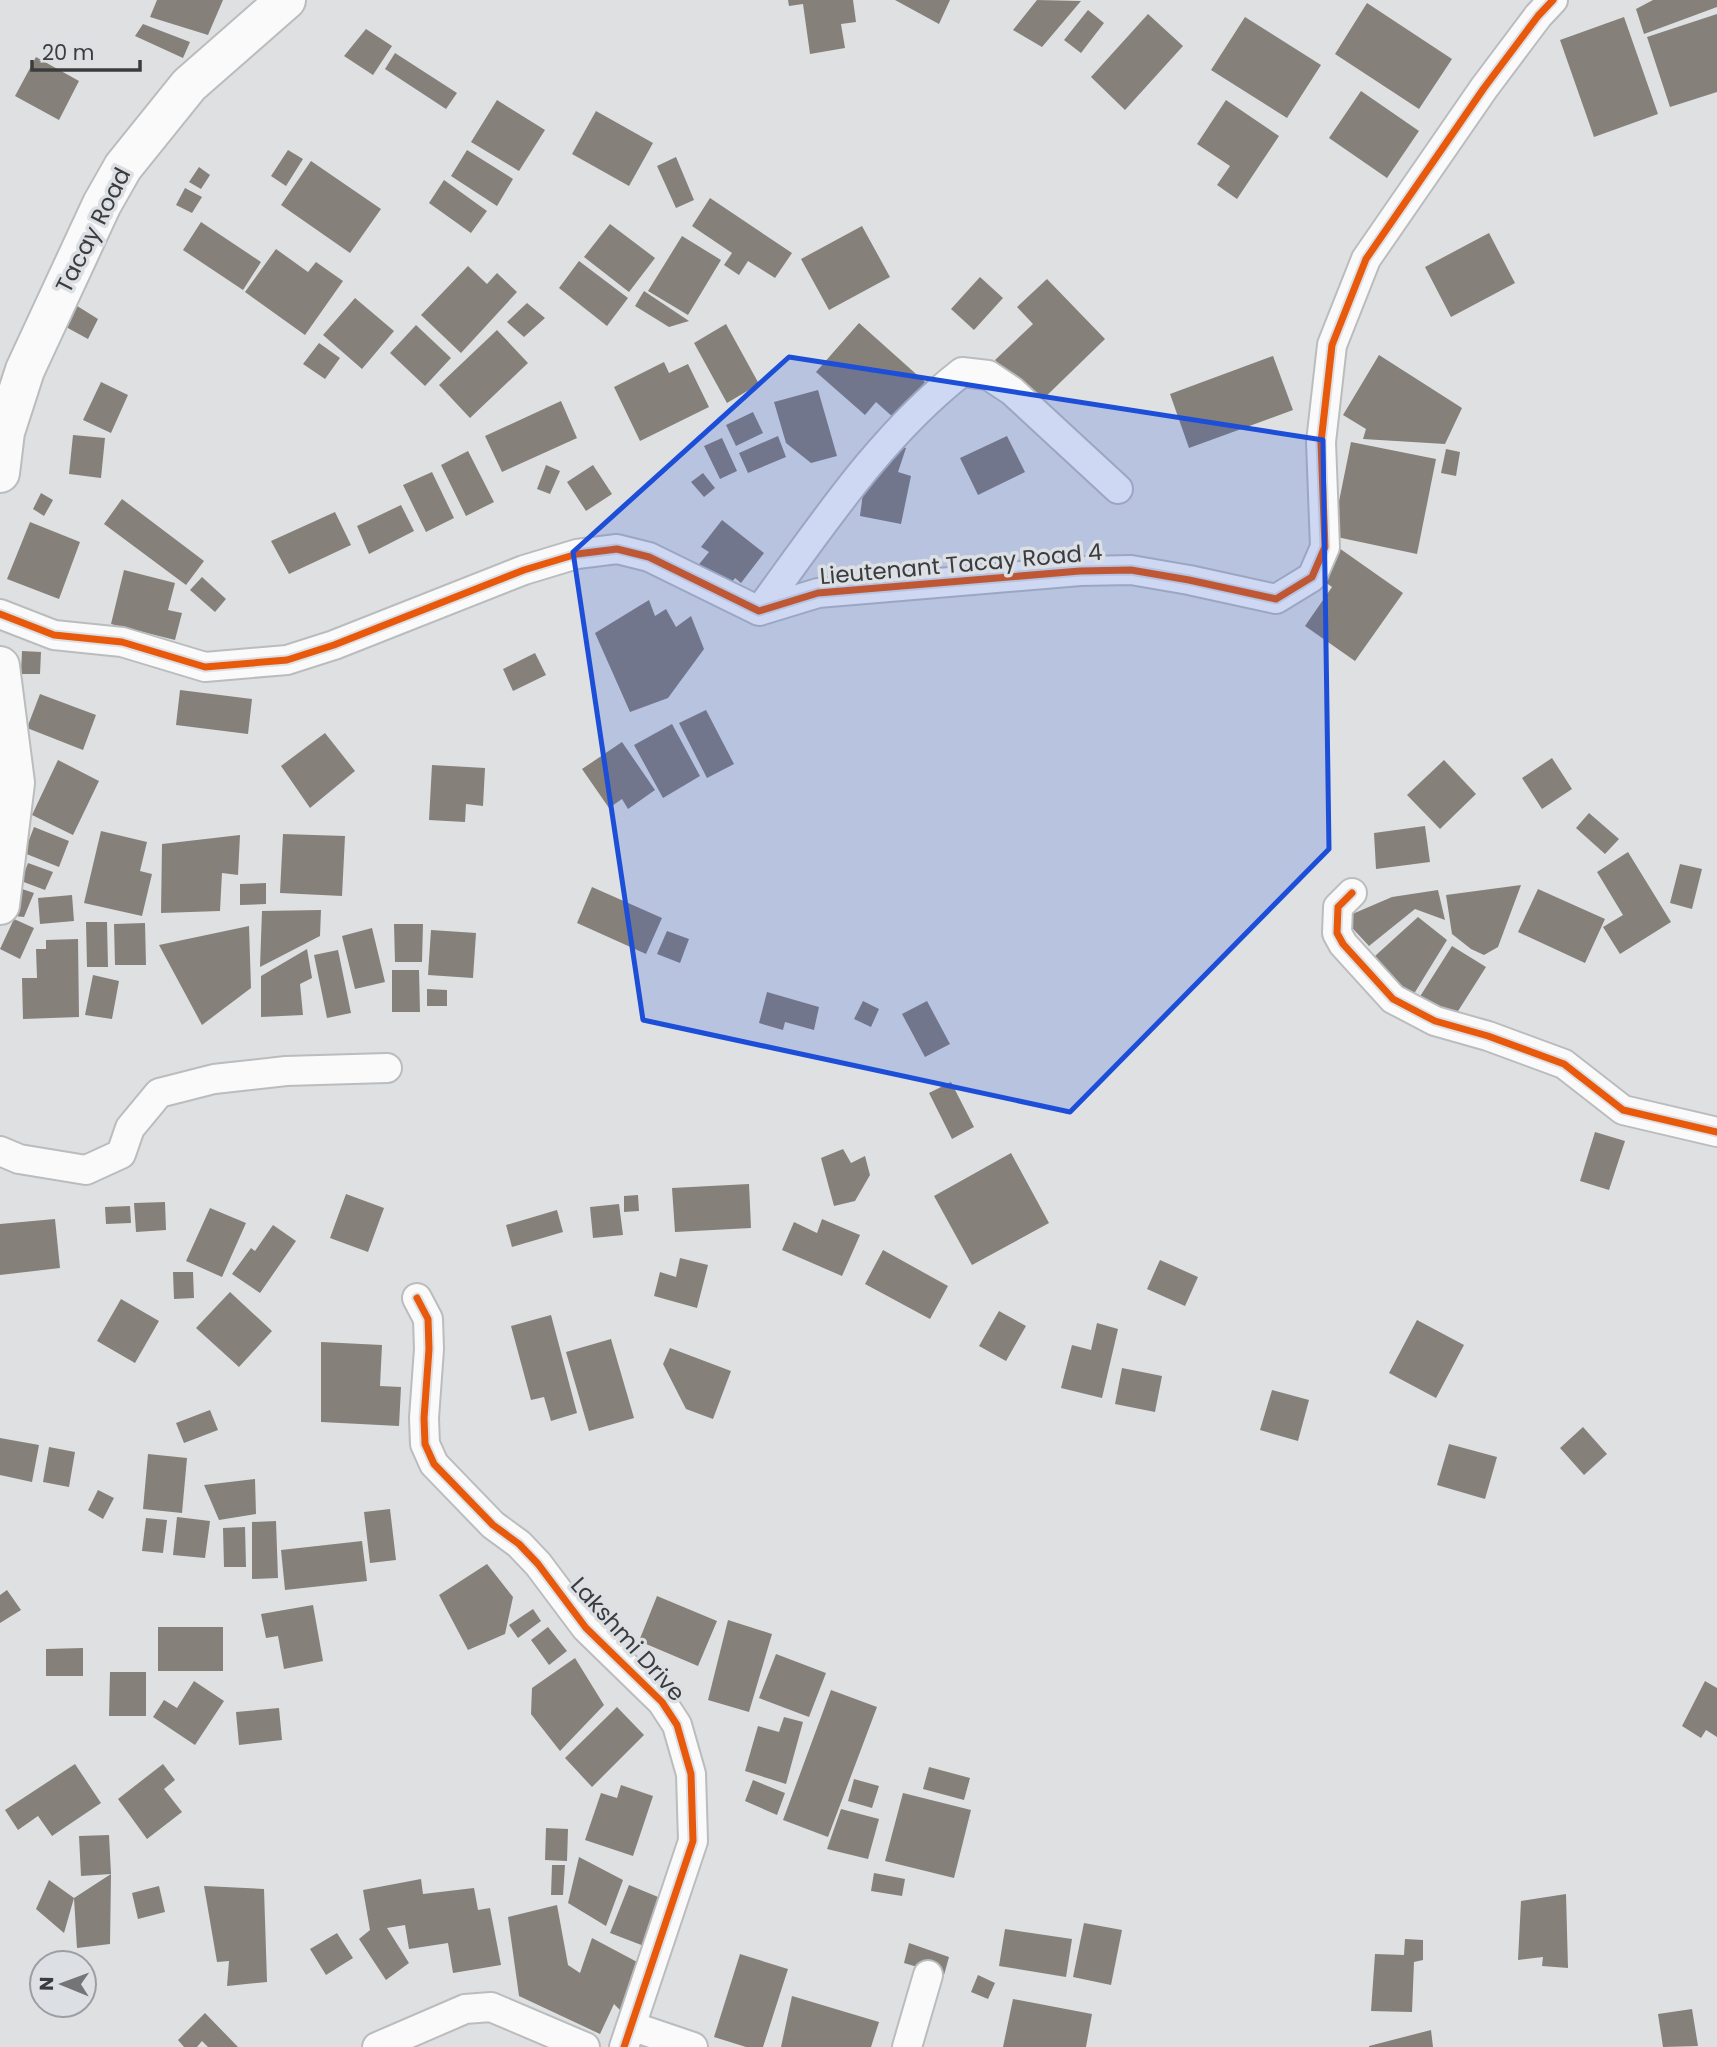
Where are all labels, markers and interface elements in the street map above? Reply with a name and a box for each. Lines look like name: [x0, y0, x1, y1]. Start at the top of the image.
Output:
scale bar: [32, 28, 140, 72]
text: 20 m: [42, 38, 95, 67]
street label: Tacay Road: [48, 162, 138, 298]
street label: Lieutenant Tacay Road 4: [818, 536, 1104, 592]
street label: Lakshmi Drive: [564, 1570, 692, 1708]
north arrow: [28, 1949, 98, 2019]
text: N: [33, 1976, 60, 1991]

